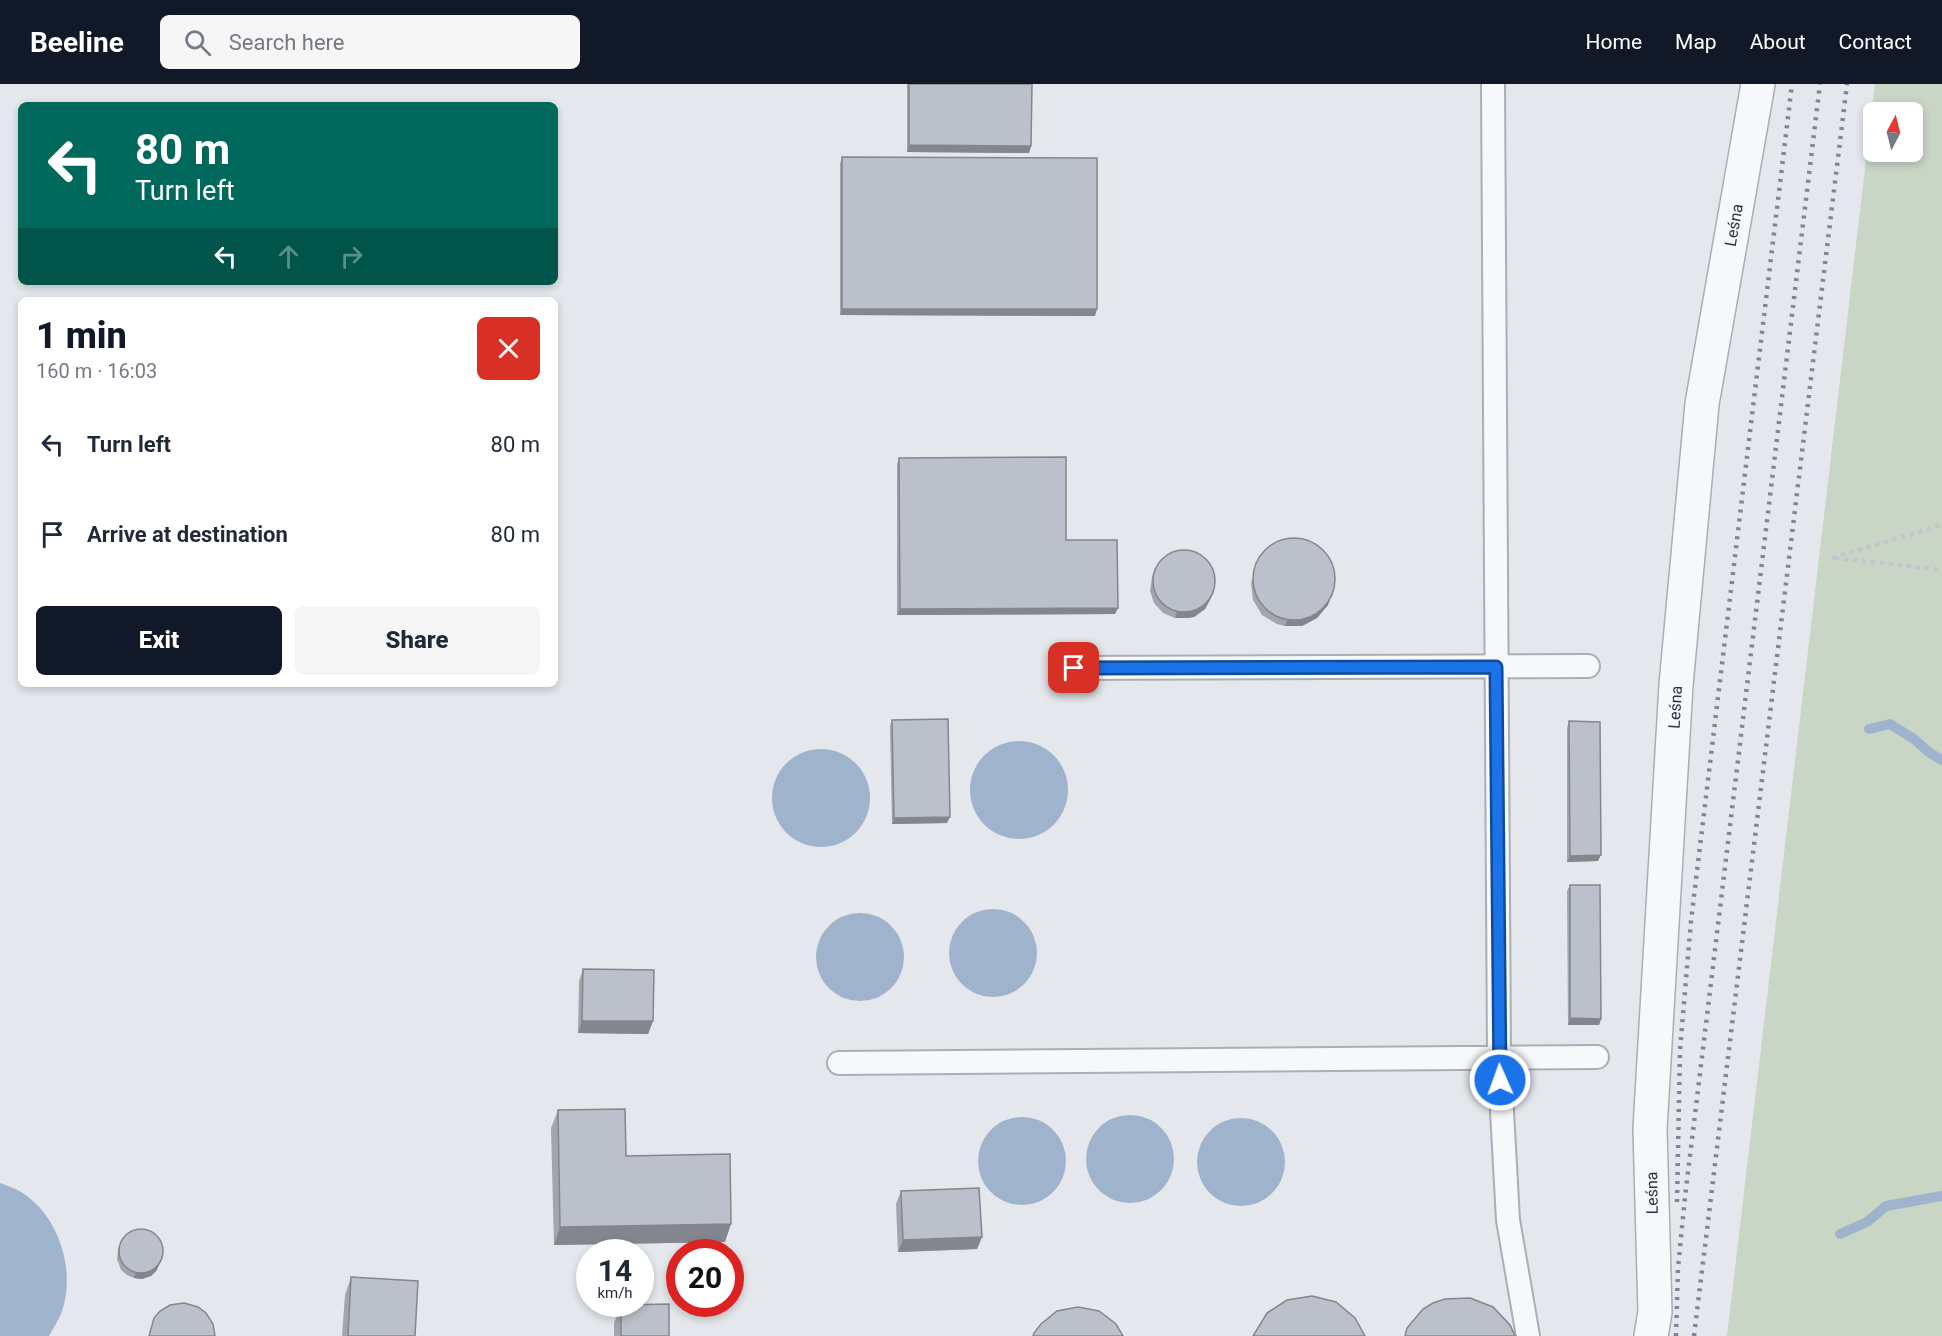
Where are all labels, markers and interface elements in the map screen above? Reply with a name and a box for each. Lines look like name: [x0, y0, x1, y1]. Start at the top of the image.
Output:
search box: [160, 15, 580, 69]
text: Beeline: [30, 26, 124, 59]
icon: search: [181, 26, 214, 59]
text: Search here: [229, 30, 345, 55]
text: Home: [1586, 30, 1642, 54]
text: Map: [1675, 30, 1717, 54]
text: About: [1750, 30, 1806, 54]
text: Contact: [1839, 30, 1912, 54]
north arrow: [1863, 102, 1923, 162]
map controls: [1863, 102, 1923, 162]
text: 80 m: [135, 125, 230, 174]
icon: left: [36, 126, 114, 204]
text: Turn left: [135, 175, 235, 207]
street label: Leśna: [1720, 202, 1746, 248]
icon: left: [209, 240, 242, 273]
icon: ahead: [272, 240, 305, 273]
icon: right: [335, 240, 368, 273]
text: 1 min: [36, 315, 127, 357]
button: close: [477, 317, 540, 380]
text: 160 m · 16:03: [36, 359, 157, 383]
icon: left: [36, 428, 69, 461]
text: Turn left: [87, 432, 171, 457]
text: 80 m: [491, 432, 540, 457]
icon: arrive: [36, 518, 69, 551]
text: Arrive at destination: [87, 522, 288, 547]
text: 80 m: [491, 522, 540, 547]
button: Exit: [36, 606, 282, 675]
button: Share: [294, 606, 540, 675]
pin: [1048, 642, 1099, 693]
icon: arrive: [1057, 651, 1090, 684]
street label: Leśna: [1664, 685, 1685, 729]
position arrow: [1468, 1048, 1532, 1112]
street label: Leśna: [1642, 1171, 1662, 1215]
speed limit sign: 20: [666, 1239, 744, 1317]
text: 14: [598, 1253, 632, 1288]
text: km/h: [597, 1284, 633, 1302]

